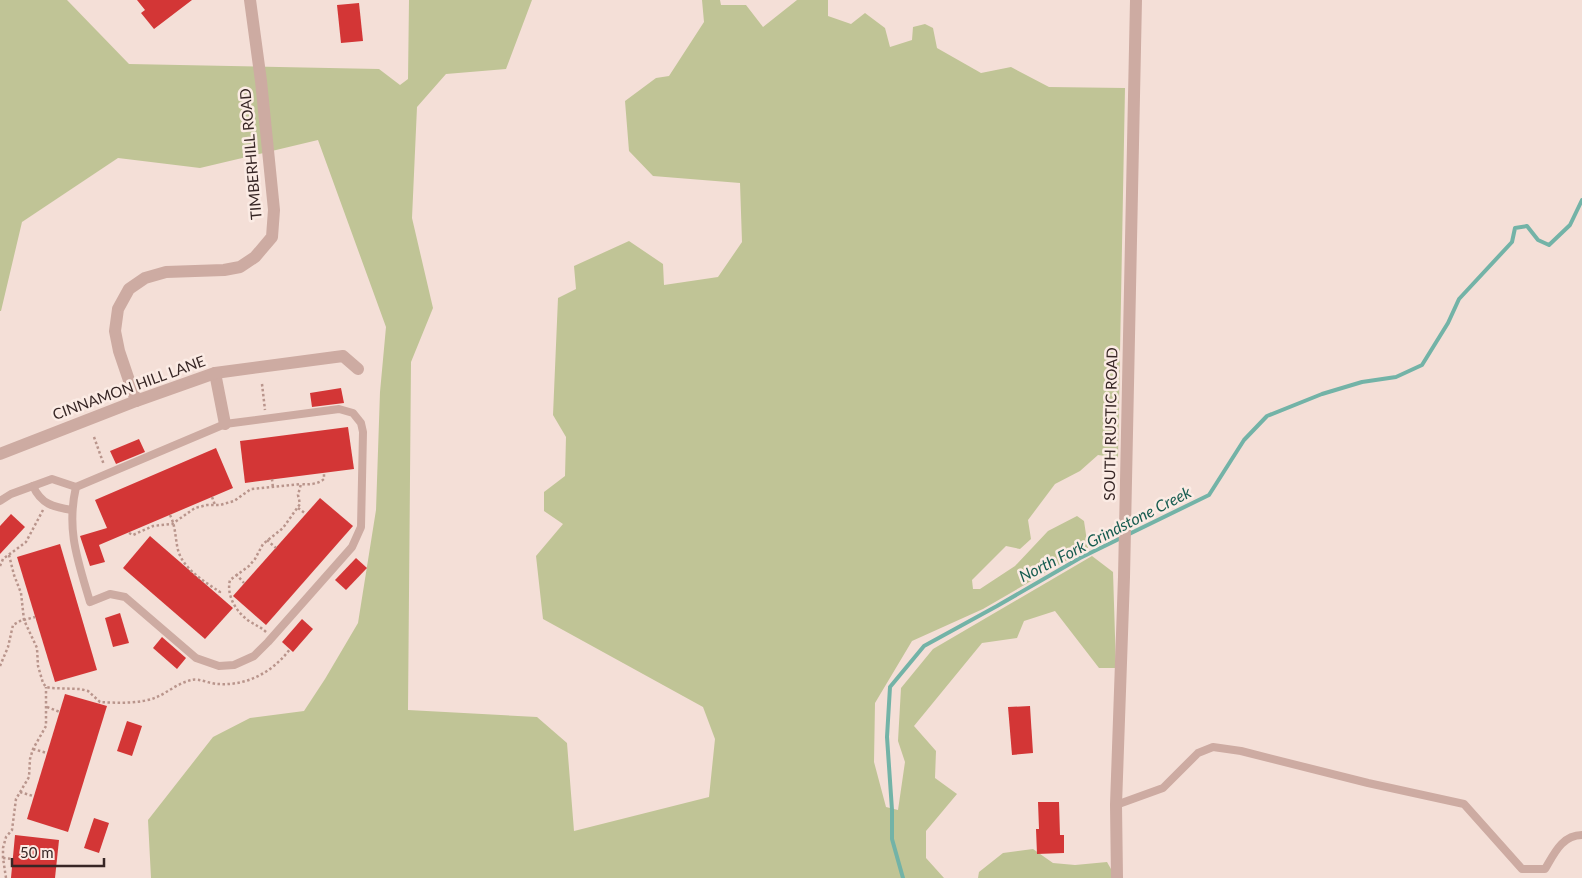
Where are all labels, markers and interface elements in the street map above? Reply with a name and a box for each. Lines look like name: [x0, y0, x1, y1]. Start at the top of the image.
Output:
street label: TIMBERHILL ROAD: [235, 88, 265, 221]
street label: SOUTH RUSTIC ROAD: [1100, 347, 1120, 501]
street label: CINNAMON HILL LANE: [50, 351, 207, 423]
water label: North Fork Grindstone Creek: [1016, 482, 1194, 585]
scale bar: [12, 836, 105, 868]
text: 50 m: [20, 843, 54, 861]

